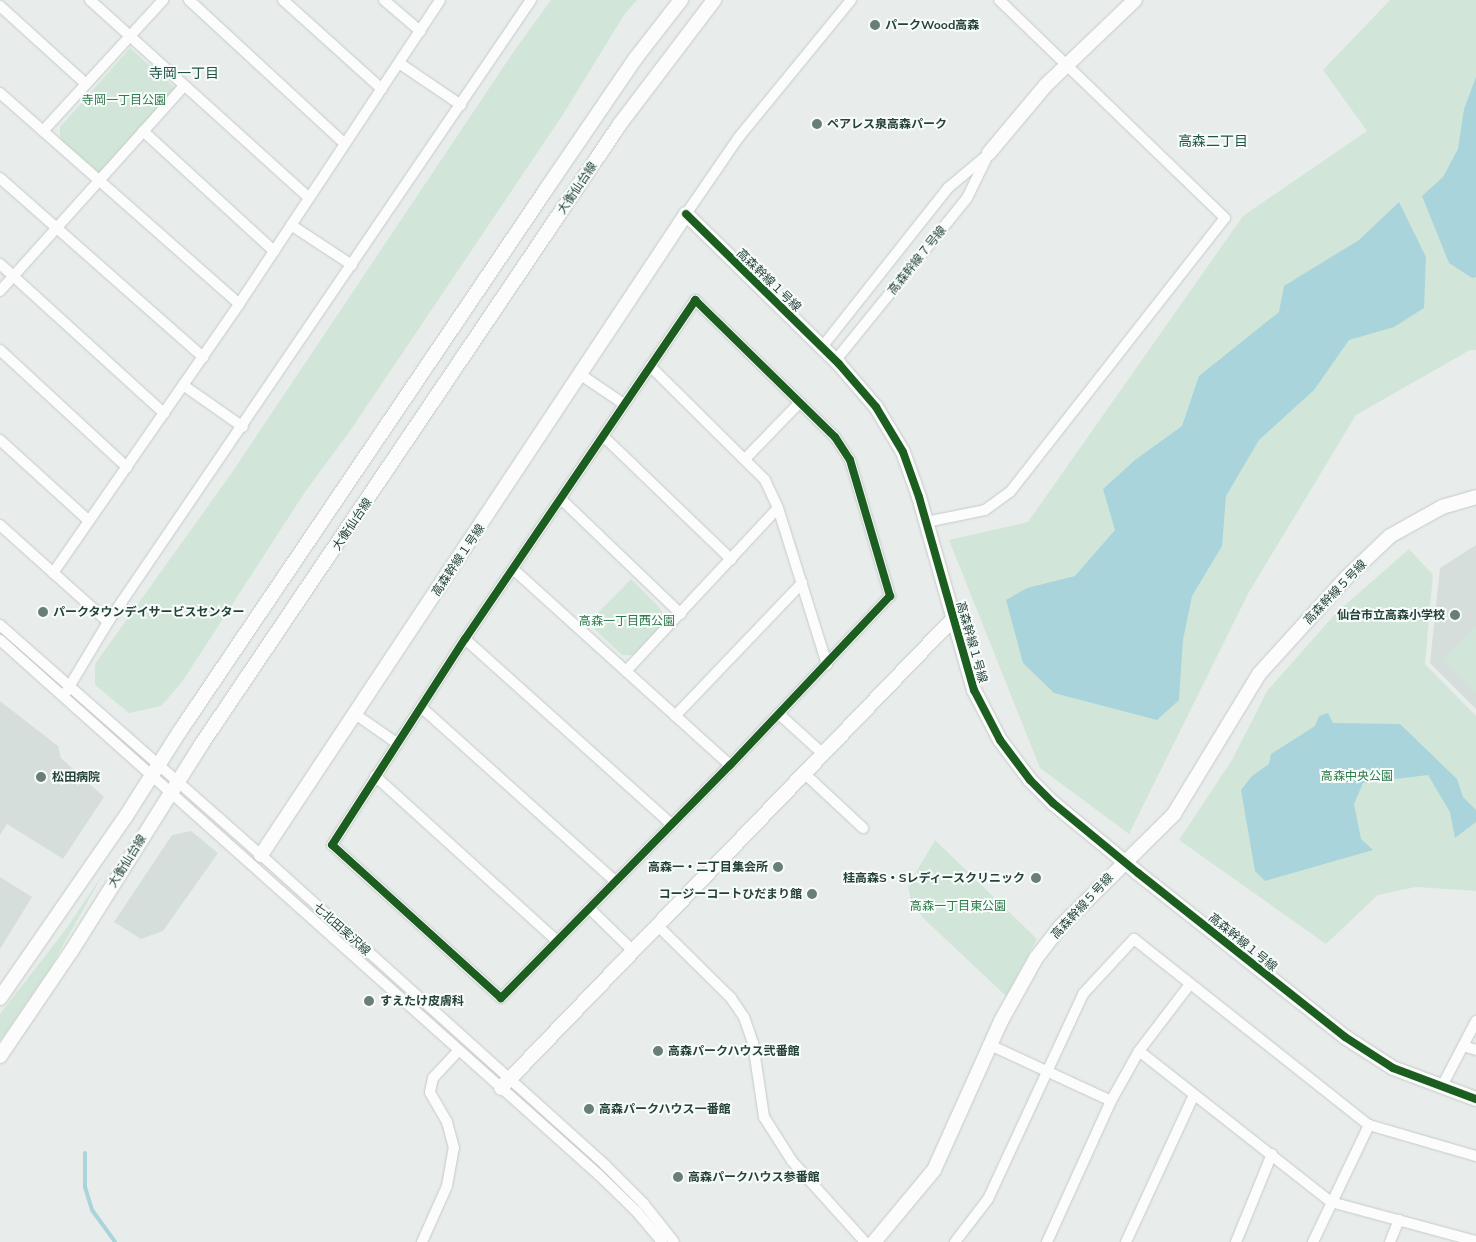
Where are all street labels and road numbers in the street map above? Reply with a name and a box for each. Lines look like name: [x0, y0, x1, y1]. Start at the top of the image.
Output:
street label: 大衡仙台線: [554, 159, 600, 217]
street label: 高森幹線７号線: [885, 223, 949, 297]
street label: 高森幹線１号線: [734, 246, 804, 314]
street label: 大衡仙台線: [329, 495, 375, 553]
street label: 高森幹線１号線: [429, 521, 487, 599]
street label: 高森幹線５号線: [1301, 557, 1369, 627]
street label: 高森幹線１号線: [954, 600, 990, 684]
street label: 大衡仙台線: [105, 832, 149, 890]
street label: 高森幹線５号線: [1048, 870, 1116, 942]
street label: 七北田実沢線: [310, 900, 374, 958]
street label: 高森幹線１号線: [1206, 910, 1280, 974]

